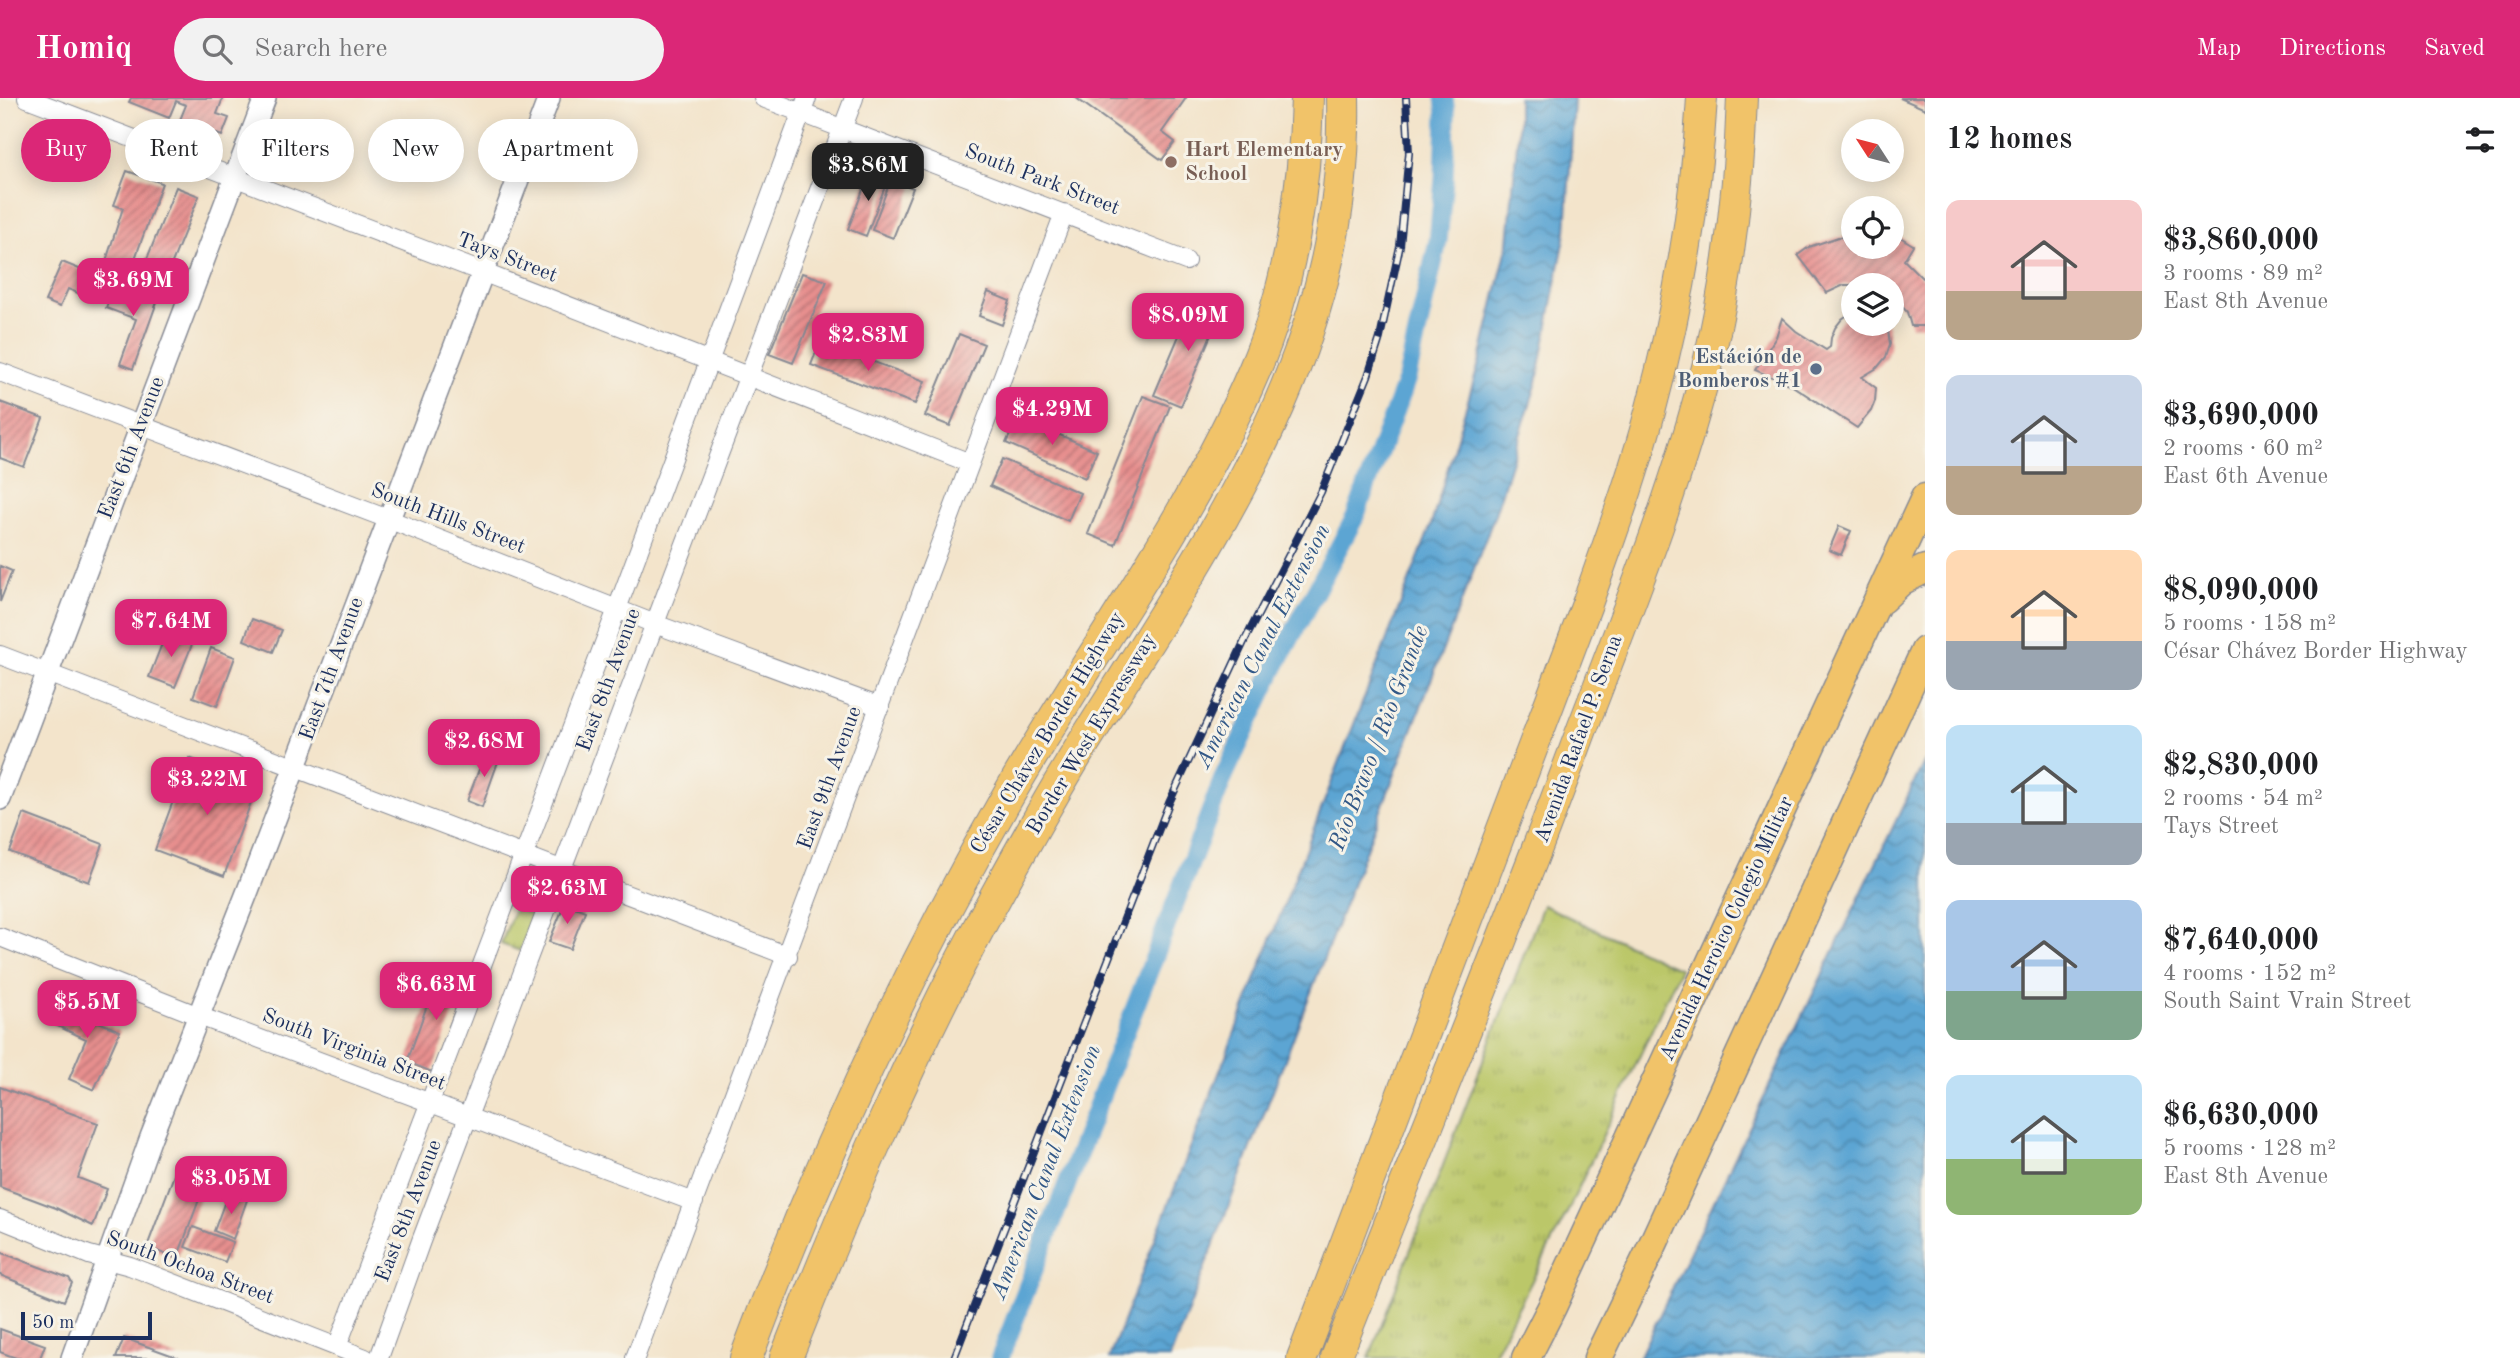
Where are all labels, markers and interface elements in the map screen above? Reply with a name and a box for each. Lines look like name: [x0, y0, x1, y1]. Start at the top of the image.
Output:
search box: [174, 18, 664, 81]
icon: search: [198, 30, 236, 68]
text: Homiq: [35, 33, 132, 66]
text: Search here: [254, 36, 387, 62]
text: Map: [2197, 37, 2241, 61]
text: Directions: [2279, 37, 2386, 61]
text: Saved: [2424, 37, 2485, 61]
chip: Buy: [21, 119, 111, 182]
chip: Rent: [125, 119, 223, 182]
chip: Filters: [237, 119, 354, 182]
chip: New: [368, 119, 464, 182]
chip: Apartment: [478, 119, 638, 182]
north arrow: [1841, 119, 1904, 182]
map controls: [1841, 119, 1904, 336]
icon: filters: [2461, 121, 2499, 159]
text: 12 homes: [1946, 125, 2072, 155]
place label: Hart Elementary School: [1185, 140, 1343, 185]
street label: South Park Street: [962, 141, 1122, 219]
pin: $3.86M: [811, 144, 925, 203]
text: $3.86M: [828, 154, 908, 177]
marker: Hart Elementary School: [1163, 154, 1179, 170]
button: locate: [1841, 196, 1904, 259]
text: $3,860,000: [2163, 226, 2319, 256]
icon: home: [2002, 228, 2086, 312]
street label: Tays Street: [454, 229, 560, 287]
pin: $3.69M: [76, 258, 190, 318]
text: 3 rooms · 89 m²: [2163, 262, 2323, 285]
text: $3.69M: [93, 269, 173, 292]
button: layers: [1841, 273, 1904, 336]
text: East 8th Avenue: [2163, 290, 2328, 313]
pin: $8.09M: [1131, 294, 1245, 353]
text: $8.09M: [1148, 304, 1228, 327]
pin: $2.83M: [811, 314, 925, 373]
text: $2.83M: [828, 324, 908, 347]
place label: Estáción de Bomberos #1: [1677, 347, 1802, 392]
marker: Estáción de Bomberos #1: [1808, 361, 1824, 377]
street label: East 6th Avenue: [95, 374, 169, 522]
pin: $4.29M: [995, 388, 1109, 447]
text: $4.29M: [1012, 398, 1092, 421]
text: $3,690,000: [2163, 401, 2319, 431]
icon: home: [2002, 403, 2086, 487]
text: 2 rooms · 60 m²: [2163, 437, 2323, 460]
text: East 6th Avenue: [2163, 465, 2328, 488]
street label: South Hills Street: [368, 480, 528, 558]
water label: American Canal Extension: [1190, 520, 1335, 773]
text: $8,090,000: [2163, 576, 2319, 606]
icon: home: [2002, 578, 2086, 662]
street label: East 7th Avenue: [296, 595, 368, 743]
pin: $7.64M: [114, 600, 228, 659]
street label: East 8th Avenue: [573, 606, 645, 754]
street label: César Chávez Border Highway: [967, 608, 1129, 858]
text: $7.64M: [131, 610, 211, 633]
text: 5 rooms · 158 m²: [2163, 612, 2336, 635]
water label: Río Bravo / Rio Grande: [1325, 622, 1433, 855]
street label: Border West Expressway: [1024, 630, 1160, 838]
street label: Avenida Rafael P. Serna: [1532, 632, 1626, 846]
text: César Chávez Border Highway: [2163, 640, 2468, 663]
street label: East 9th Avenue: [794, 704, 866, 852]
pin: $2.68M: [427, 720, 541, 779]
text: $2.68M: [444, 730, 524, 753]
text: $2,830,000: [2163, 751, 2319, 781]
icon: home: [2002, 753, 2086, 837]
pin: $3.22M: [150, 758, 264, 817]
text: $3.22M: [167, 768, 247, 791]
text: 2 rooms · 54 m²: [2163, 787, 2323, 810]
street label: Avenida Heroico Colegio Militar: [1656, 793, 1798, 1064]
text: Tays Street: [2163, 815, 2279, 838]
pin: $2.63M: [510, 866, 624, 926]
text: $2.63M: [527, 877, 607, 900]
text: $7,640,000: [2163, 926, 2319, 956]
icon: home: [2002, 928, 2086, 1012]
pin: $6.63M: [379, 962, 493, 1022]
text: 4 rooms · 152 m²: [2163, 962, 2336, 985]
text: $6.63M: [396, 973, 476, 996]
pin: $5.5M: [38, 981, 136, 1040]
text: South Saint Vrain Street: [2163, 990, 2411, 1013]
text: $5.5M: [54, 991, 120, 1014]
street label: South Virginia Street: [259, 1005, 449, 1095]
water label: American Canal Extension: [986, 1042, 1105, 1304]
text: $6,630,000: [2163, 1101, 2319, 1131]
icon: home: [2002, 1103, 2086, 1187]
street label: East 8th Avenue: [372, 1137, 446, 1285]
text: 5 rooms · 128 m²: [2163, 1137, 2336, 1160]
pin: $3.05M: [174, 1156, 288, 1216]
text: East 8th Avenue: [2163, 1165, 2328, 1188]
text: $3.05M: [191, 1167, 271, 1190]
street label: South Ochoa Street: [103, 1228, 277, 1308]
scale bar: [21, 1309, 152, 1341]
text: 50 m: [32, 1314, 74, 1333]

